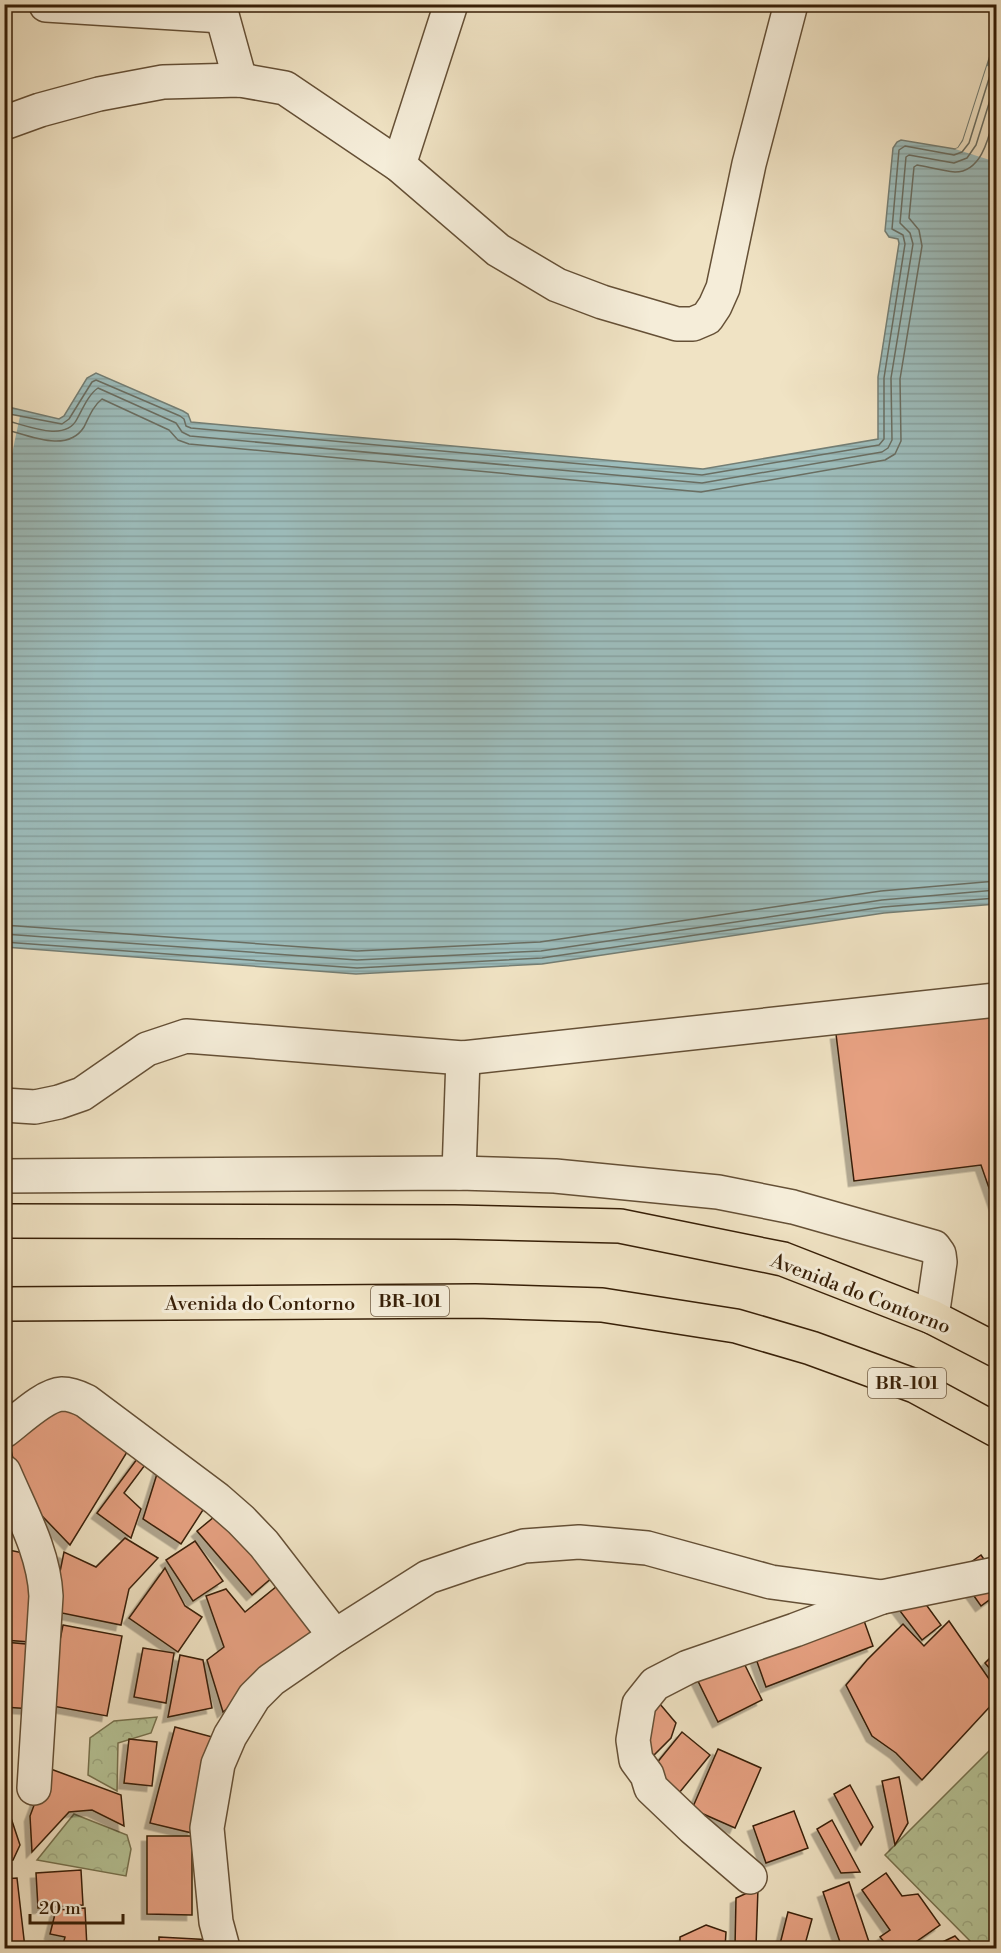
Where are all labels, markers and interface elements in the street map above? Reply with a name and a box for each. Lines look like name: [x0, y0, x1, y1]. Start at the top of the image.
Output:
street label: Avenida do Contorno: [766, 1248, 954, 1340]
road number: BR-101: [371, 1286, 449, 1316]
street label: Avenida do Contorno: [164, 1292, 355, 1317]
road number: BR-101: [868, 1368, 946, 1398]
scale bar: [30, 1887, 123, 1925]
text: 20 m: [39, 1897, 81, 1920]

